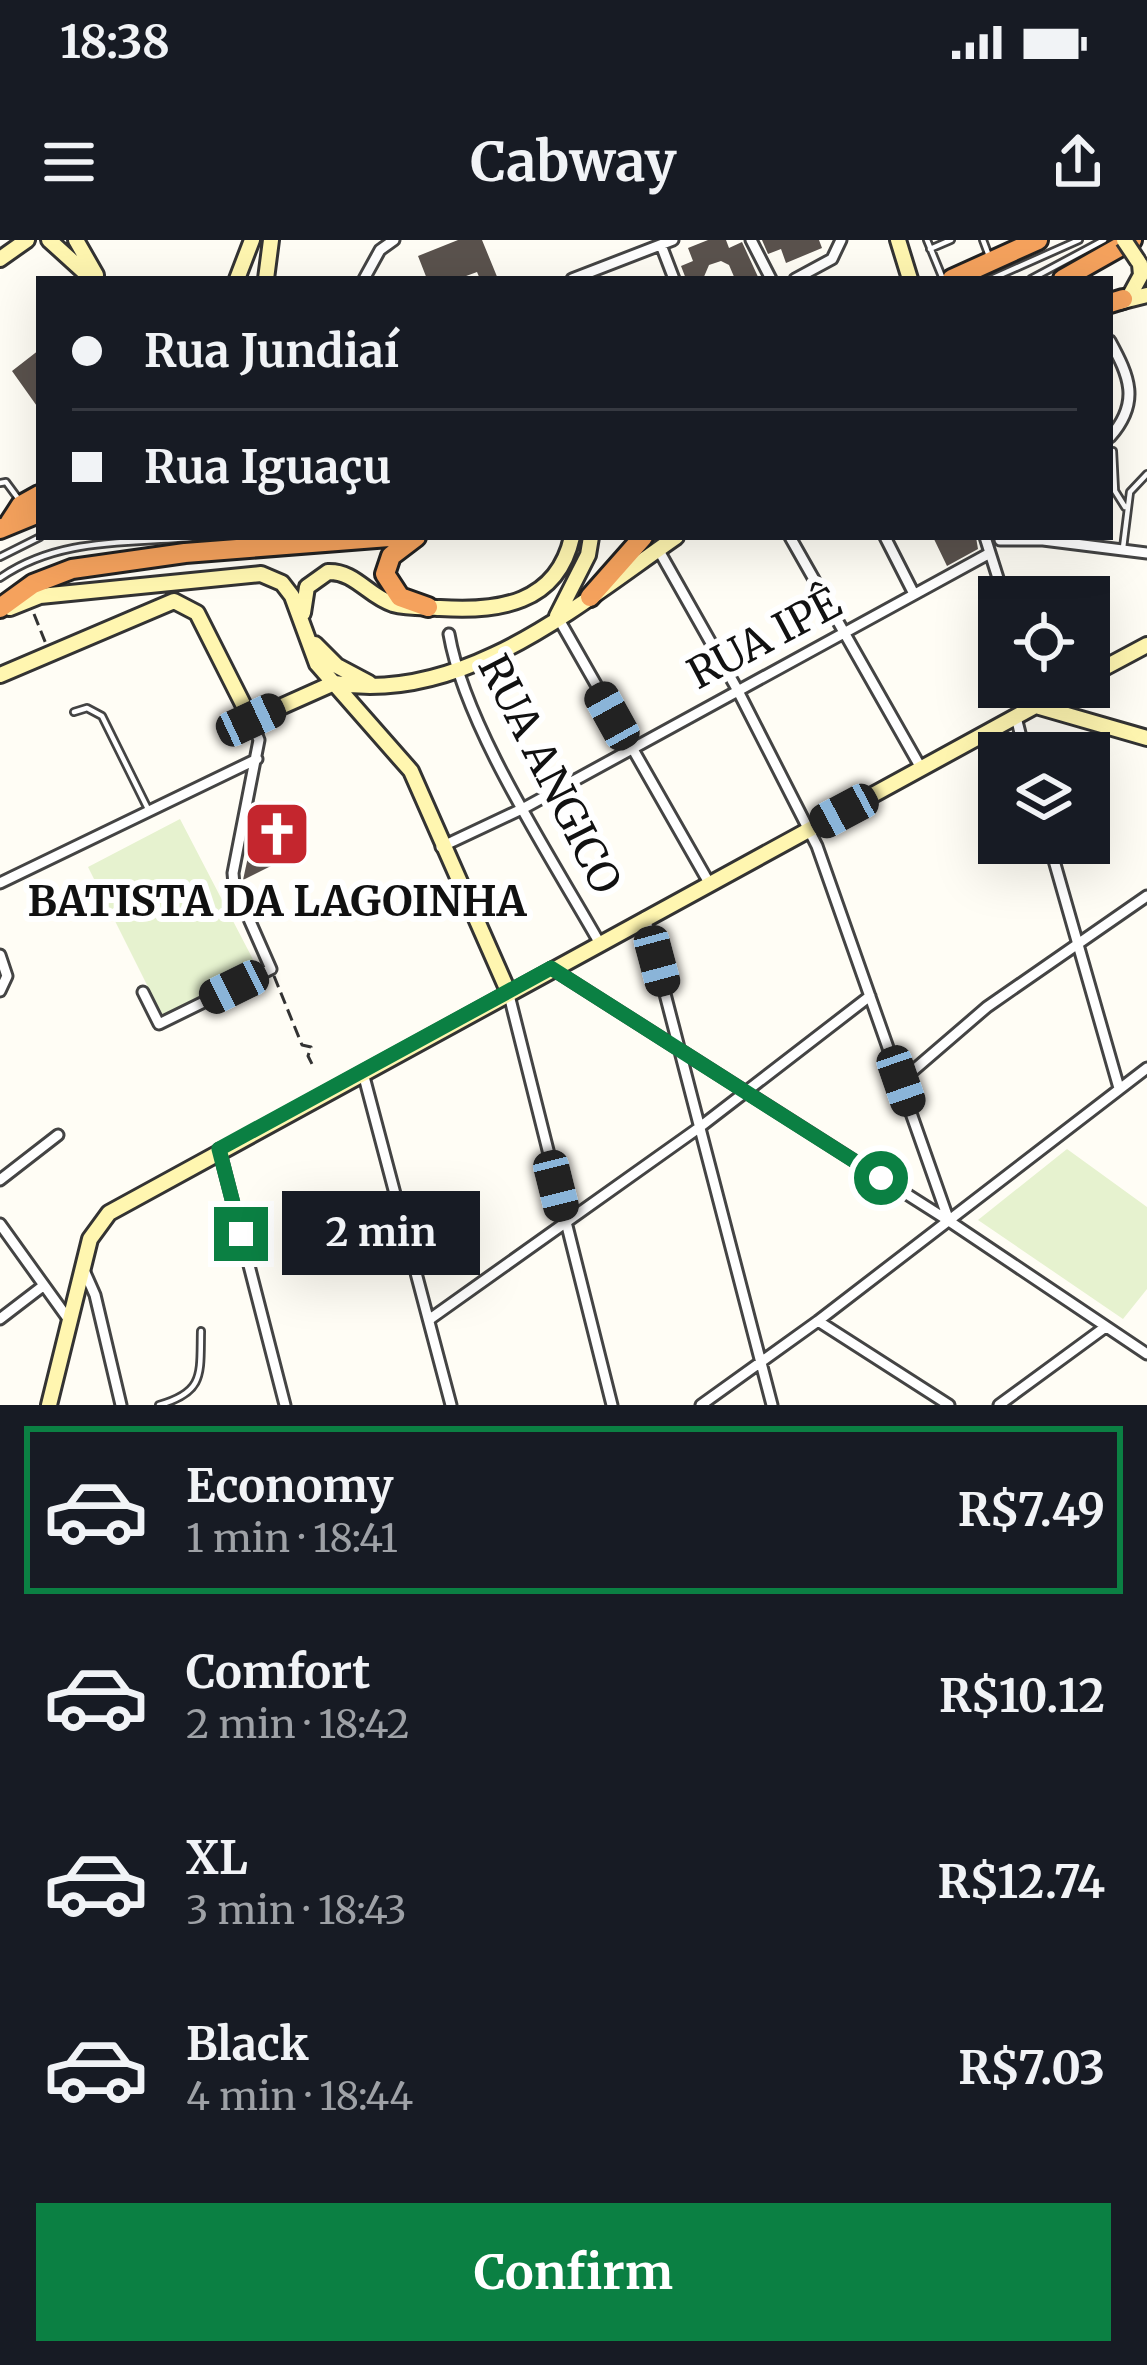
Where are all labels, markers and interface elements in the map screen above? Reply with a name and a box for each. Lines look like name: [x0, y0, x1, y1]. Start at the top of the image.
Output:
text: 18:38: [60, 14, 170, 70]
text: Cabway: [470, 128, 677, 196]
icon: menu: [36, 129, 102, 195]
icon: share: [1045, 129, 1111, 195]
text: Rua Jundiaí: [144, 323, 399, 379]
text: Rua Iguaçu: [144, 439, 391, 495]
street label: RUA IPÊ: [679, 576, 850, 700]
map controls: [978, 576, 1110, 864]
button: locate: [978, 576, 1110, 708]
street label: RUA ANGICO: [468, 646, 632, 902]
car: [579, 676, 645, 756]
car: [211, 688, 291, 752]
button: layers: [978, 732, 1110, 864]
car: [804, 778, 884, 844]
church icon: BATISTA DA LAGOINHA: [242, 799, 312, 869]
place label: BATISTA DA LAGOINHA: [28, 875, 528, 927]
car: [630, 922, 684, 1000]
car: [194, 955, 274, 1019]
car: [872, 1041, 930, 1121]
car: [530, 1147, 582, 1225]
route start: [854, 1151, 908, 1205]
callout: 2 min: [283, 1192, 481, 1276]
route end: [214, 1207, 268, 1261]
text: 2 min: [325, 1208, 437, 1257]
icon: car: [42, 1456, 150, 1564]
text: Economy: [186, 1458, 394, 1514]
text: R$7.49: [958, 1482, 1105, 1538]
text: 1 min · 18:41: [186, 1514, 398, 1563]
icon: car: [42, 1642, 150, 1750]
text: Comfort: [186, 1644, 370, 1700]
text: R$10.12: [939, 1668, 1105, 1724]
text: 2 min · 18:42: [186, 1700, 410, 1749]
icon: car: [42, 1828, 150, 1936]
text: XL: [186, 1830, 248, 1886]
text: R$12.74: [938, 1854, 1105, 1910]
text: 3 min · 18:43: [186, 1886, 407, 1935]
icon: car: [42, 2014, 150, 2122]
text: Black: [186, 2016, 309, 2072]
text: R$7.03: [958, 2040, 1105, 2096]
text: 4 min · 18:44: [186, 2072, 413, 2121]
button: Confirm: [36, 2203, 1111, 2341]

